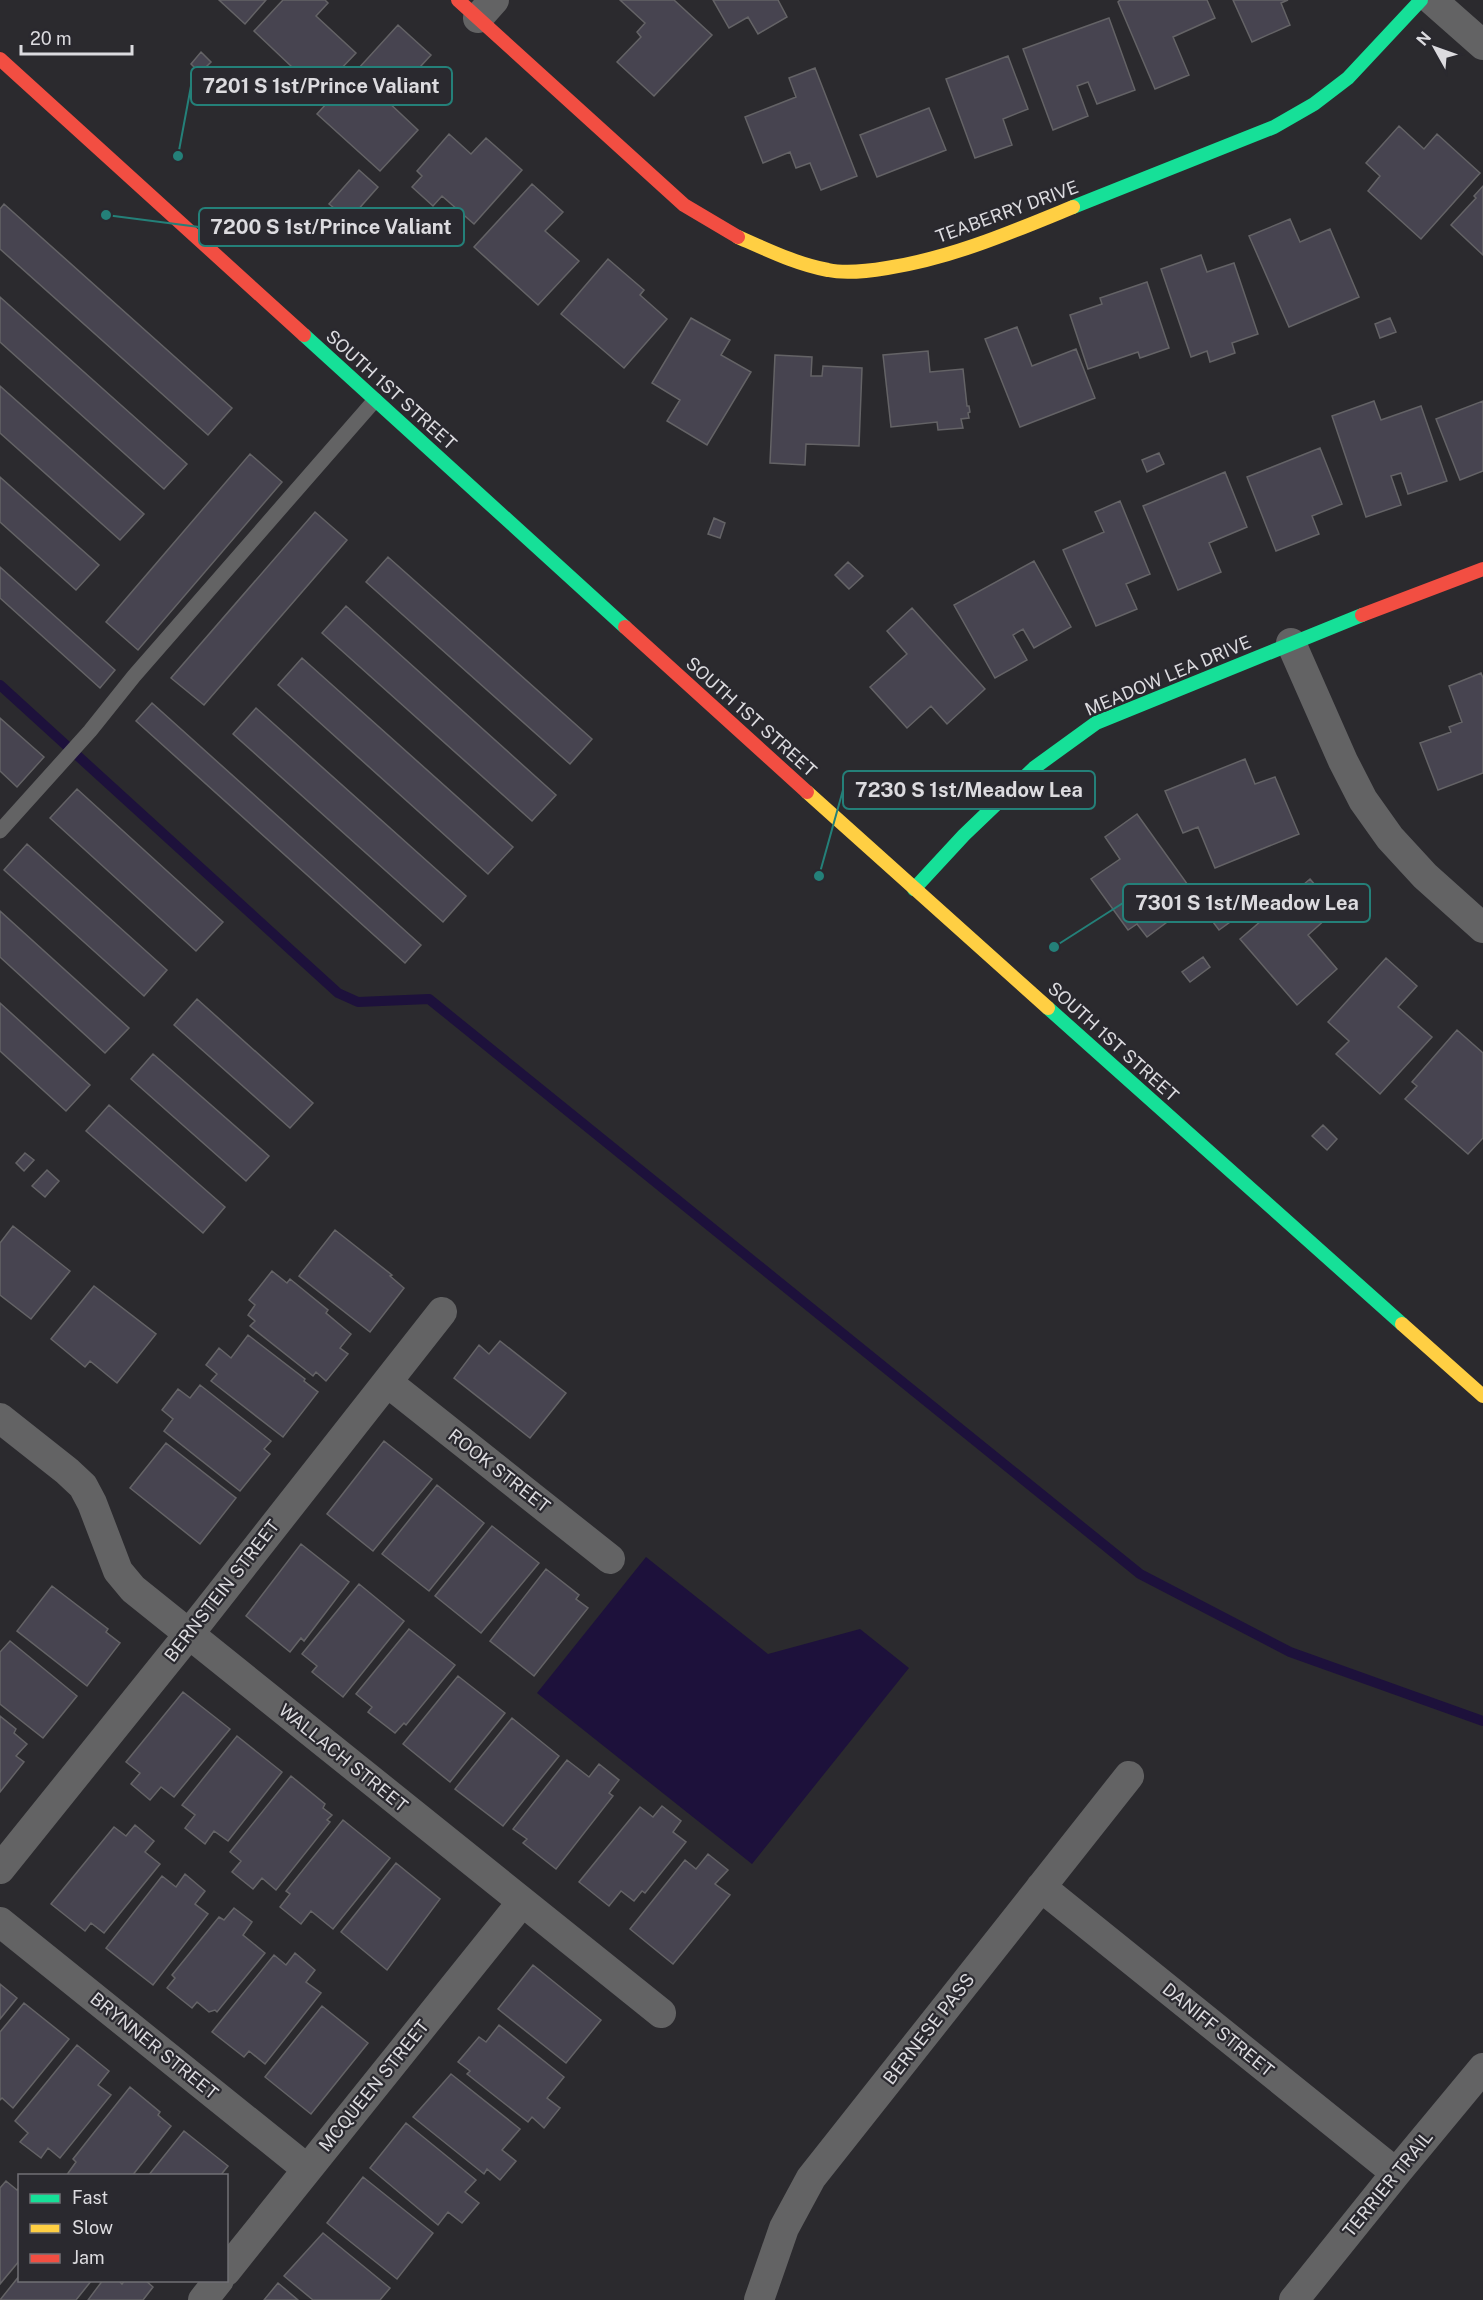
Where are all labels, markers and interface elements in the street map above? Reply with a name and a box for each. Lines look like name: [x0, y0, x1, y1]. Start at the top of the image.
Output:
scale bar: [21, 18, 132, 56]
north arrow: [1405, 18, 1465, 78]
text: 20 m: [30, 28, 72, 49]
text: N: [1413, 28, 1435, 50]
callout: 7201 S 1st/Prince Valiant: [191, 67, 452, 105]
text: 7201 S 1st/Prince Valiant: [202, 74, 440, 98]
street label: TEABERRY DRIVE: [933, 176, 1081, 247]
callout: 7200 S 1st/Prince Valiant: [199, 208, 464, 246]
text: 7200 S 1st/Prince Valiant: [210, 215, 452, 239]
street label: SOUTH 1ST STREET: [322, 325, 461, 454]
street label: MEADOW LEA DRIVE: [1082, 631, 1254, 720]
street label: SOUTH 1ST STREET: [682, 652, 821, 781]
callout: 7230 S 1st/Meadow Lea: [843, 771, 1095, 809]
text: 7230 S 1st/Meadow Lea: [855, 778, 1083, 802]
callout: 7301 S 1st/Meadow Lea: [1123, 884, 1370, 922]
text: 7301 S 1st/Meadow Lea: [1135, 891, 1359, 915]
street label: SOUTH 1ST STREET: [1044, 977, 1183, 1106]
street label: ROOK STREET: [444, 1424, 555, 1517]
street label: BERNSTEIN STREET: [160, 1515, 284, 1666]
street label: WALLACH STREET: [275, 1699, 412, 1816]
street label: BERNESE PASS: [879, 1969, 978, 2088]
street label: DANIFF STREET: [1158, 1978, 1278, 2081]
street label: BRYNNER STREET: [86, 1988, 223, 2104]
street label: MCQUEEN STREET: [314, 2016, 433, 2156]
street label: TERRIER TRAIL: [1338, 2126, 1437, 2241]
legend: [18, 2174, 228, 2282]
text: Fast: [72, 2187, 108, 2208]
text: Slow: [72, 2217, 113, 2238]
text: Jam: [72, 2247, 105, 2268]

